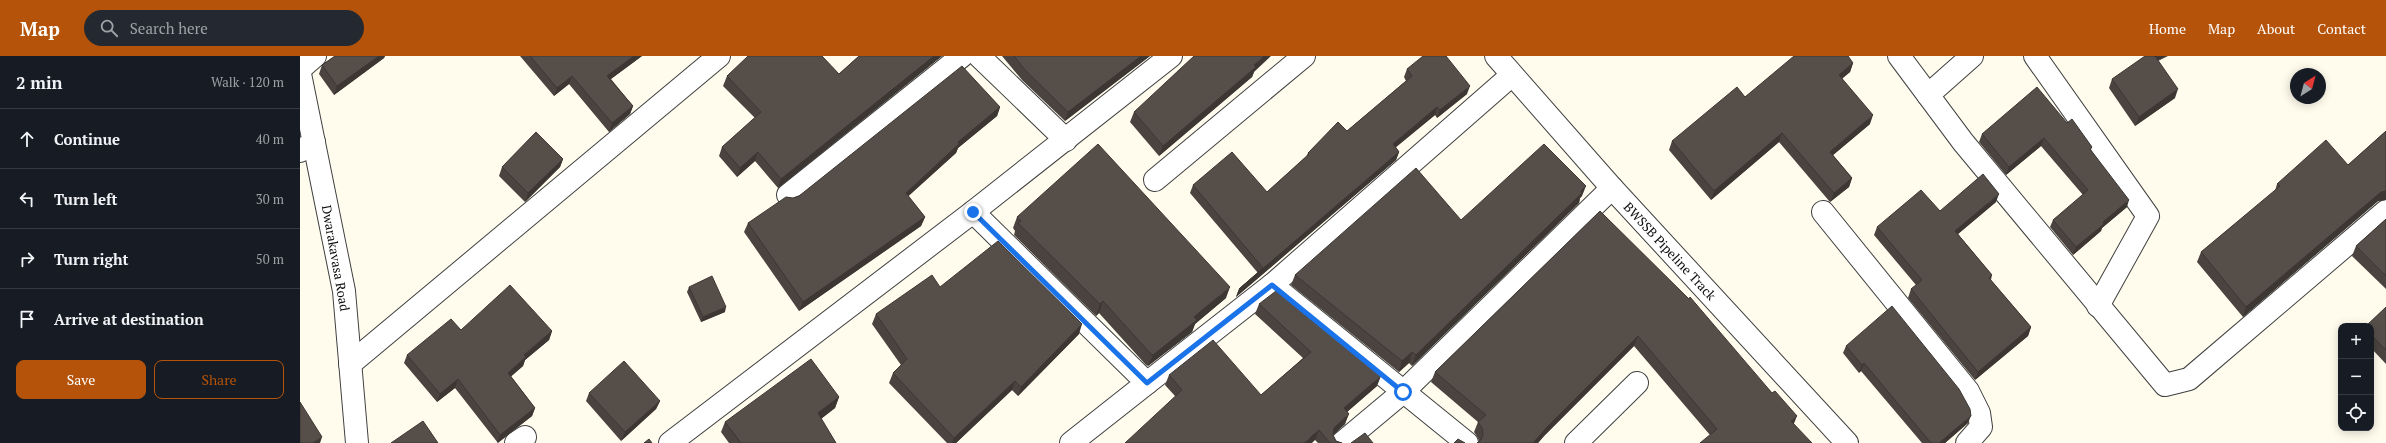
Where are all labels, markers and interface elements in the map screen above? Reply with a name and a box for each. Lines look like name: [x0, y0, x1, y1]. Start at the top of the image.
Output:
search box: [84, 10, 364, 46]
text: Map: [20, 16, 60, 41]
icon: search: [98, 17, 120, 39]
text: Search here: [130, 18, 208, 38]
text: Home: [2149, 19, 2186, 38]
text: Map: [2208, 19, 2235, 38]
text: About: [2257, 19, 2295, 38]
text: Contact: [2317, 19, 2366, 38]
north arrow: [2290, 68, 2326, 104]
text: 2 min: [16, 71, 63, 94]
text: Walk · 120 m: [211, 73, 284, 91]
icon: ahead: [16, 128, 38, 150]
text: Continue: [54, 129, 120, 149]
text: 40 m: [256, 130, 284, 148]
icon: left: [16, 188, 38, 210]
text: Turn left: [54, 189, 118, 209]
text: 30 m: [256, 190, 284, 208]
street label: BWSSB Pipeline Track: [1620, 198, 1720, 304]
street label: Dwarakavasa Road: [318, 203, 354, 313]
route end: [964, 203, 982, 221]
icon: right: [16, 248, 38, 270]
text: Turn right: [54, 249, 129, 269]
text: 50 m: [256, 250, 284, 268]
icon: arrive: [16, 308, 38, 330]
text: Arrive at destination: [54, 309, 204, 329]
map controls: [2338, 323, 2374, 431]
button: +: [2338, 323, 2374, 359]
button: −: [2338, 359, 2374, 395]
button: Save: [16, 360, 146, 399]
button: Share: [154, 360, 284, 399]
route start: [1394, 383, 1412, 401]
button: locate: [2338, 395, 2374, 431]

